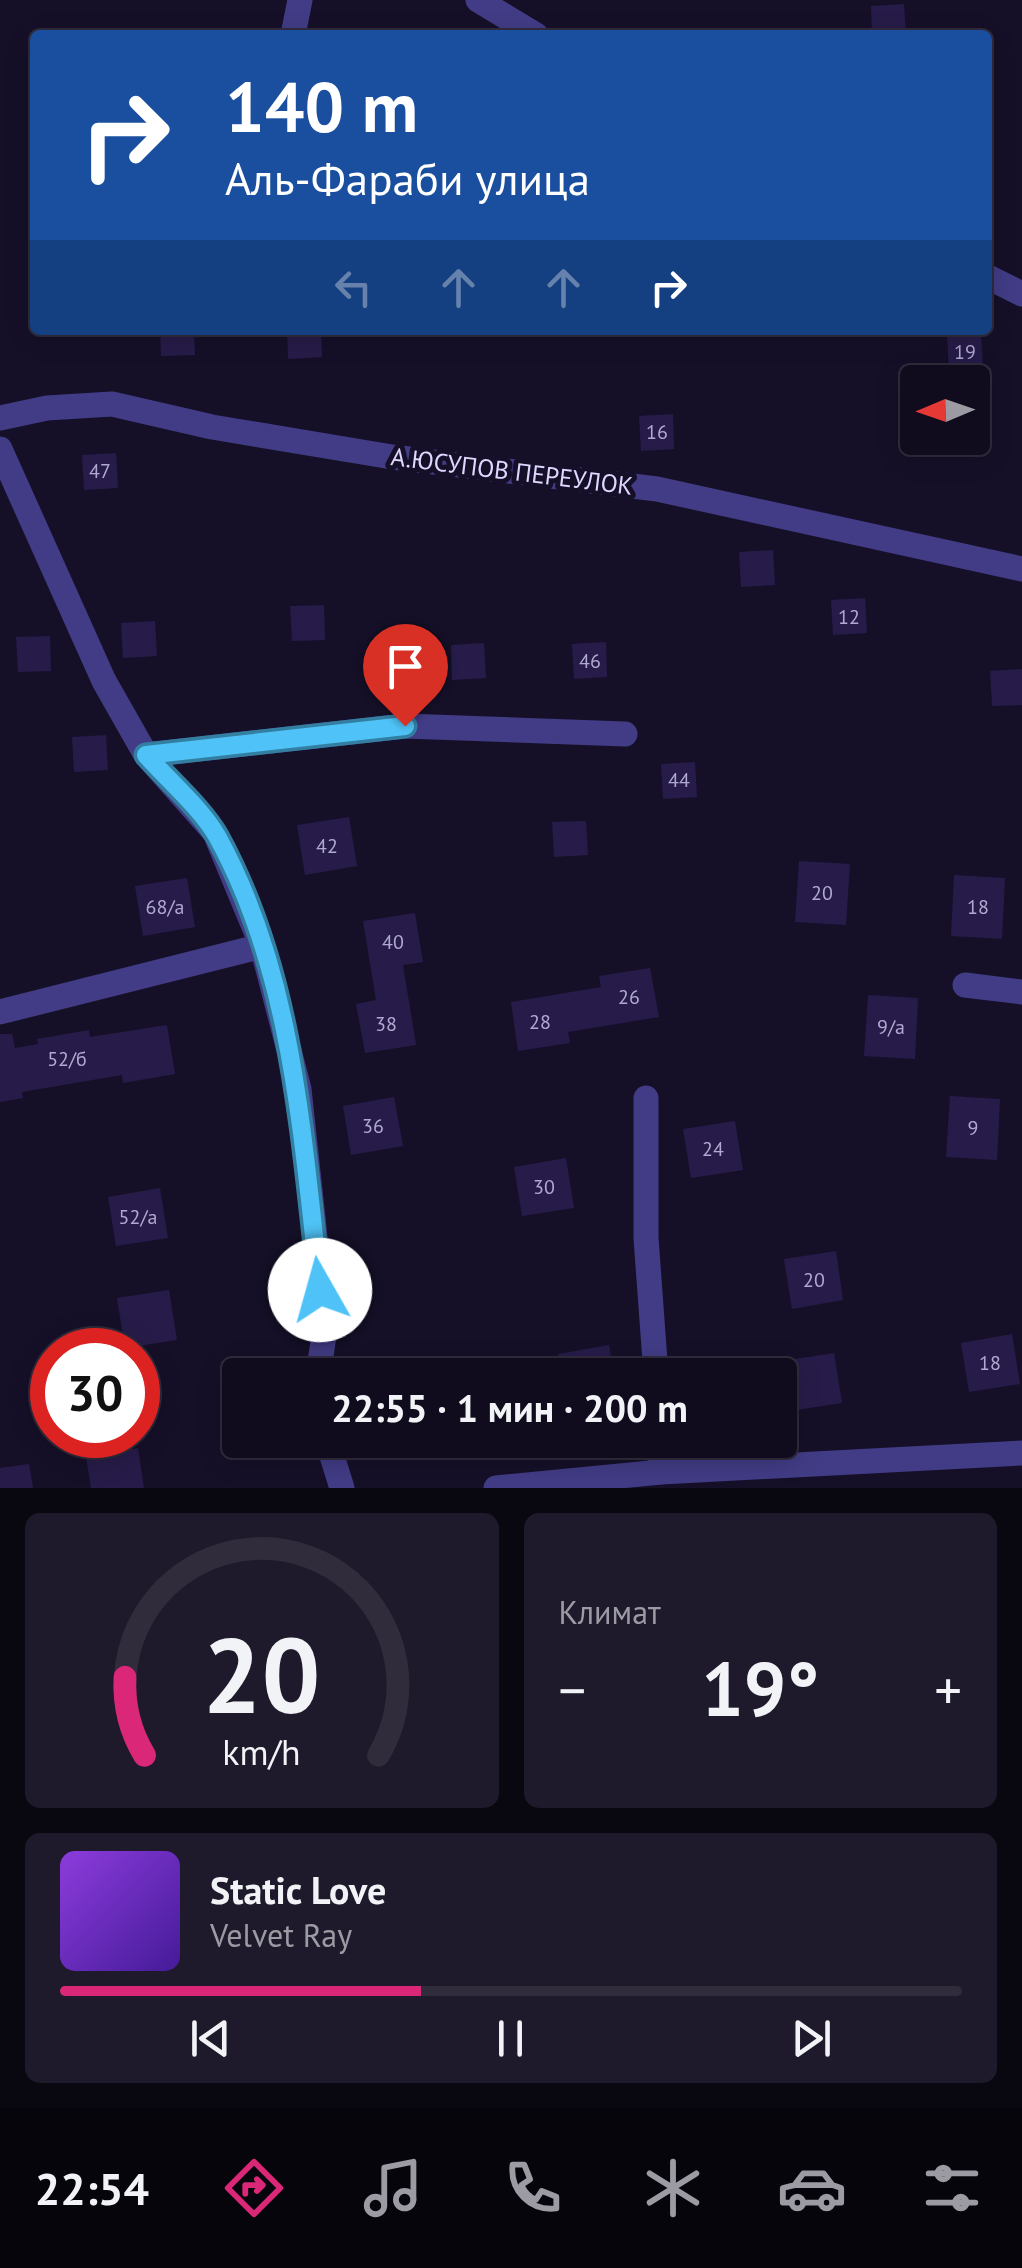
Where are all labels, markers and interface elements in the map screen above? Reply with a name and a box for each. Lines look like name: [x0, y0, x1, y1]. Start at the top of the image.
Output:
text: 140 m: [225, 61, 418, 151]
icon: right: [60, 70, 190, 200]
text: Аль-Фараби улица: [225, 149, 590, 207]
icon: left: [326, 260, 381, 315]
icon: ahead: [431, 260, 486, 315]
icon: ahead: [536, 260, 591, 315]
icon: right: [641, 260, 696, 315]
house number: 19: [954, 339, 976, 365]
north arrow: [900, 365, 990, 455]
map controls: [900, 365, 990, 455]
house number: 16: [646, 419, 668, 445]
street label: А.ЮСУПОВ ПЕРЕУЛОК: [389, 440, 635, 502]
house number: 47: [89, 458, 111, 484]
house number: 12: [838, 604, 860, 630]
pin: [363, 624, 448, 727]
icon: arrive: [378, 639, 433, 694]
house number: 46: [579, 648, 601, 674]
house number: 44: [668, 767, 690, 793]
house number: 42: [316, 833, 338, 859]
house number: 20: [811, 880, 833, 906]
house number: 68/а: [146, 894, 184, 920]
house number: 18: [967, 894, 989, 920]
house number: 40: [382, 929, 404, 955]
house number: 26: [618, 984, 640, 1010]
house number: 28: [529, 1009, 551, 1035]
house number: 38: [375, 1011, 397, 1037]
house number: 9/а: [877, 1014, 905, 1040]
house number: 52/б: [47, 1046, 87, 1072]
house number: 36: [362, 1113, 384, 1139]
house number: 9: [968, 1115, 978, 1141]
house number: 24: [702, 1136, 724, 1162]
house number: 30: [533, 1174, 555, 1200]
house number: 52/а: [119, 1204, 157, 1230]
position arrow: [268, 1238, 372, 1342]
house number: 20: [803, 1267, 825, 1293]
speed limit sign: 30: [30, 1328, 160, 1458]
house number: 18: [979, 1350, 1001, 1376]
text: 22:55 · 1 мин · 200 m: [331, 1383, 688, 1432]
text: Климат: [559, 1591, 661, 1633]
text: 20: [203, 1607, 321, 1742]
text: 19°: [701, 1640, 819, 1737]
text: −: [559, 1654, 586, 1725]
text: +: [934, 1654, 962, 1725]
text: km/h: [223, 1729, 301, 1775]
text: Static Love: [210, 1865, 386, 1914]
text: Velvet Ray: [210, 1914, 352, 1956]
icon: previous: [183, 2011, 238, 2066]
icon: pause: [483, 2011, 538, 2066]
icon: next: [784, 2011, 839, 2066]
icon: directions: [219, 2153, 289, 2223]
icon: music: [358, 2153, 428, 2223]
icon: phone: [498, 2153, 568, 2223]
icon: climate: [638, 2153, 708, 2223]
icon: car: [777, 2153, 847, 2223]
icon: filters: [917, 2153, 987, 2223]
text: 22:54: [35, 2159, 149, 2217]

